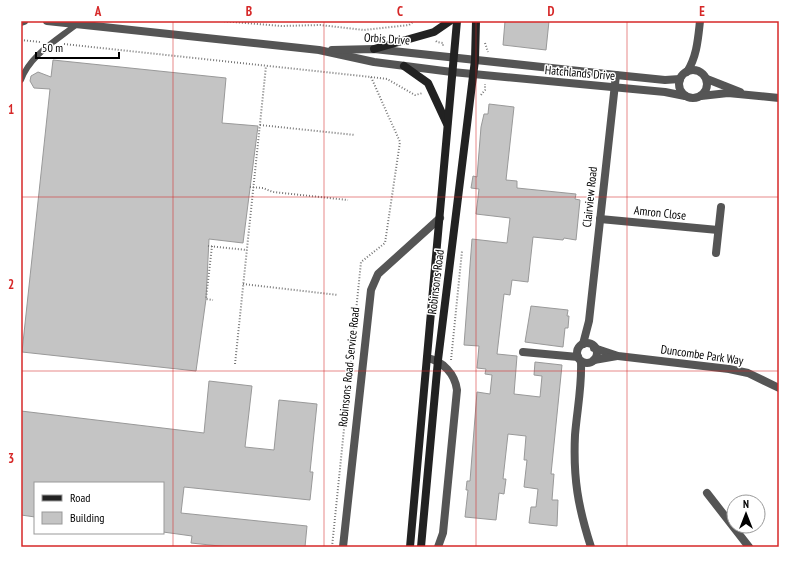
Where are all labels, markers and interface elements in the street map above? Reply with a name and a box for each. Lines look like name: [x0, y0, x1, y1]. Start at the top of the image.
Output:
text: A: [94, 3, 102, 20]
text: B: [246, 3, 252, 20]
text: C: [397, 3, 403, 20]
text: D: [548, 3, 555, 20]
text: E: [699, 3, 705, 20]
street label: Orbis Drive: [364, 29, 411, 48]
scale bar: [36, 34, 119, 60]
text: 50 m: [42, 40, 63, 55]
street label: Hatchlands Drive: [544, 62, 616, 83]
text: 1: [8, 101, 14, 118]
street label: Clairview Road: [579, 166, 600, 228]
street label: Amron Close: [633, 202, 687, 223]
street label: Robinsons Road: [424, 249, 447, 315]
text: 2: [8, 276, 14, 293]
street label: Robinsons Road Service Road: [335, 306, 362, 428]
street label: Duncombe Park Way: [660, 341, 745, 368]
text: 3: [8, 450, 14, 467]
legend: [34, 482, 164, 534]
text: Road: [70, 490, 90, 505]
north arrow: [726, 494, 766, 534]
text: N: [743, 497, 749, 511]
text: Building: [70, 510, 105, 525]

